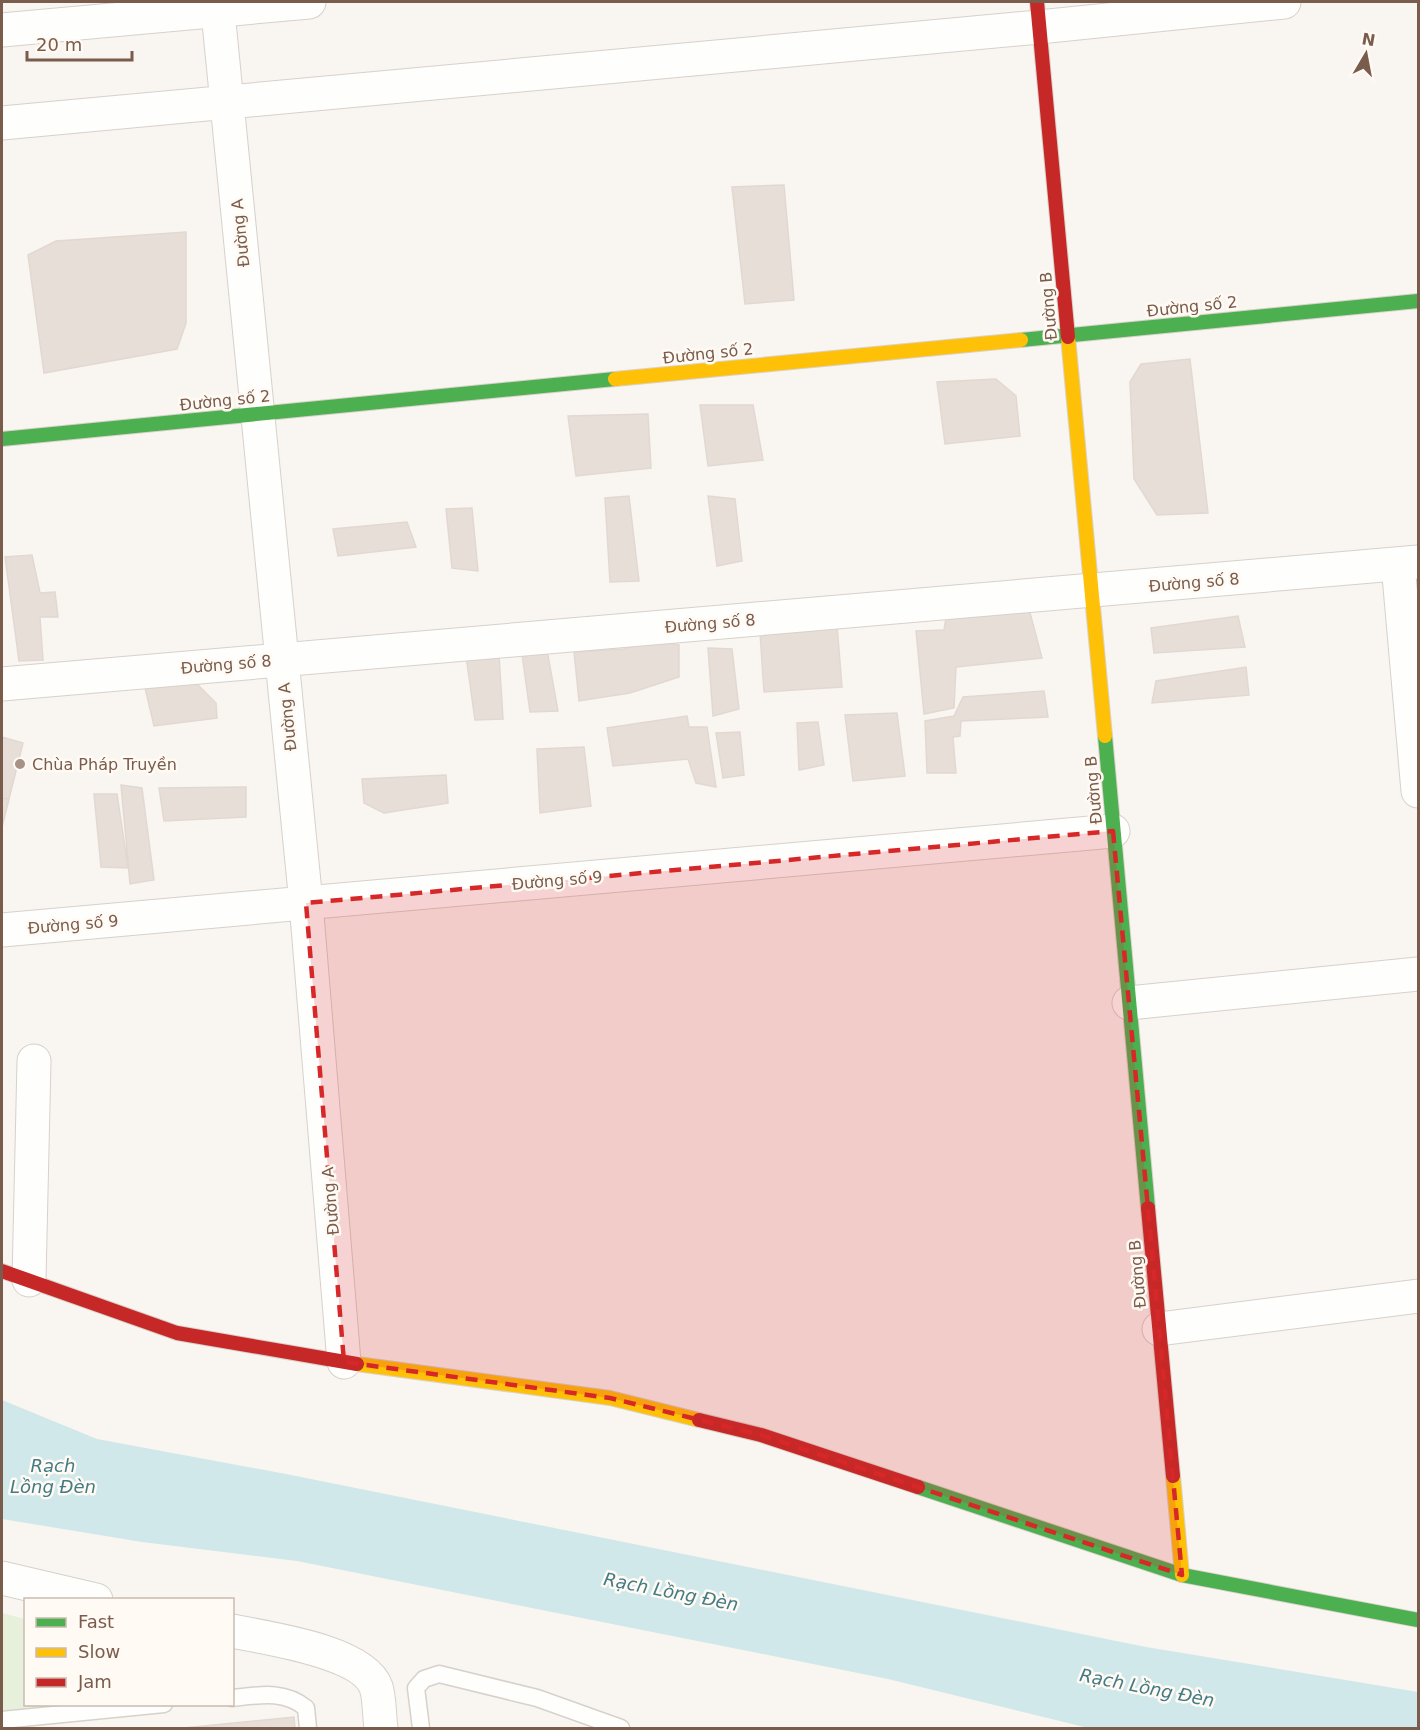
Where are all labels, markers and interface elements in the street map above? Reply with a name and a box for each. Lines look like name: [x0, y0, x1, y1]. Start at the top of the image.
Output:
scale bar: [27, 24, 132, 62]
north arrow: [1336, 24, 1396, 84]
text: N: [1360, 29, 1377, 50]
text: 20 m: [36, 34, 82, 55]
street label: Đường A: [227, 198, 254, 268]
street label: Đường B: [1036, 271, 1061, 341]
street label: Đường số 2: [1146, 292, 1238, 321]
street label: Đường số 2: [662, 339, 754, 368]
street label: Đường số 2: [179, 386, 271, 415]
street label: Đường số 8: [1148, 569, 1240, 596]
street label: Đường số 8: [664, 610, 756, 637]
street label: Đường số 8: [180, 651, 272, 678]
street label: Đường A: [274, 682, 301, 752]
place label: Chùa Pháp Truyền: [32, 755, 177, 774]
street label: Đường B: [1081, 755, 1106, 825]
marker: Chùa Pháp Truyền: [13, 757, 27, 771]
street label: Đường số 9: [511, 867, 603, 894]
street label: Đường số 9: [27, 911, 119, 938]
street label: Đường A: [318, 1166, 343, 1236]
street label: Đường B: [1125, 1239, 1150, 1309]
water label: Rạch Lồng Đèn: [10, 1455, 96, 1497]
water label: Rạch Lồng Đèn: [602, 1568, 740, 1615]
legend: [24, 1598, 234, 1706]
text: Fast: [78, 1611, 114, 1632]
text: Slow: [78, 1641, 120, 1662]
water label: Rạch Lồng Đèn: [1078, 1664, 1216, 1711]
text: Jam: [77, 1671, 112, 1692]

